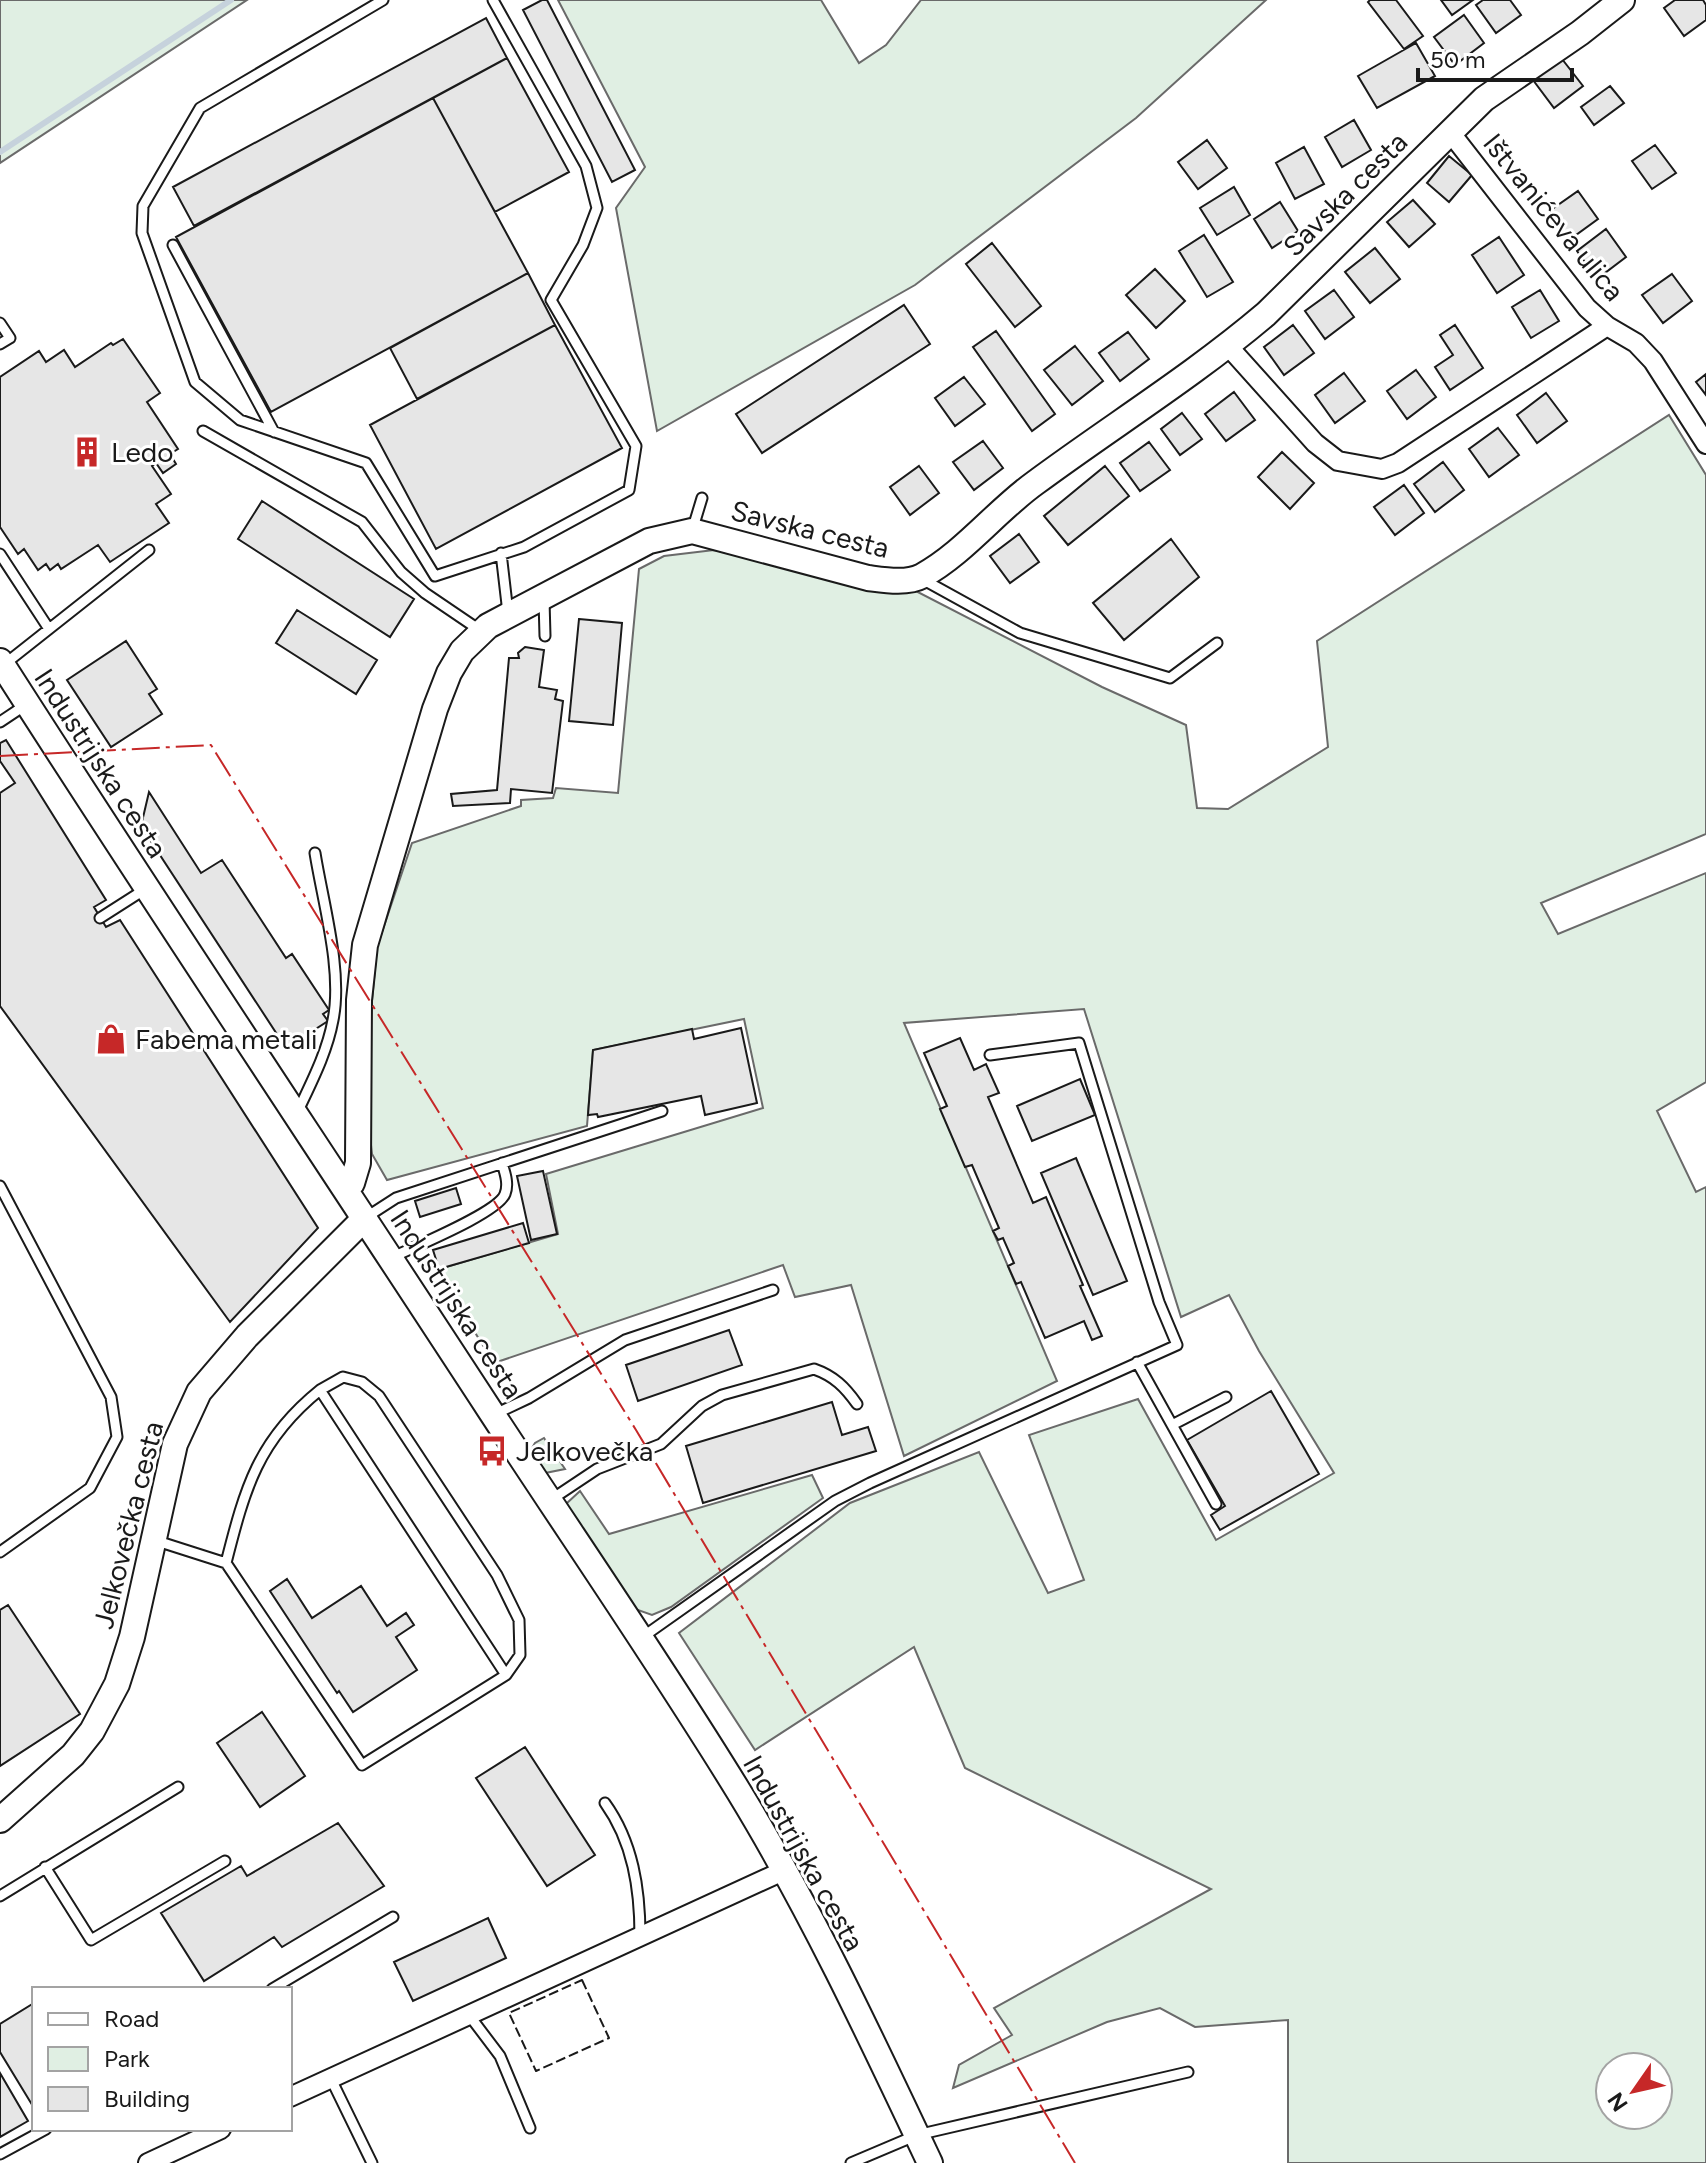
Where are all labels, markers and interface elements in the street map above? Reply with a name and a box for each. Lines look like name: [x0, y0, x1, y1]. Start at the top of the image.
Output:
scale bar: [1418, 32, 1572, 82]
text: 50 m: [1430, 45, 1486, 74]
street label: Savska cesta: [1276, 125, 1414, 263]
street label: Ištvanićeva ulica: [1476, 127, 1632, 307]
building icon: Ledo: [70, 435, 104, 469]
place label: Ledo: [111, 435, 174, 469]
street label: Savska cesta: [727, 493, 893, 565]
street label: Industrijska cesta: [27, 662, 175, 864]
shop icon: Fabema metali: [94, 1022, 128, 1056]
place label: Fabema metali: [135, 1022, 318, 1056]
street label: Industrijska cesta: [383, 1203, 531, 1405]
street label: Jelkovečka cesta: [86, 1418, 170, 1632]
bus stop icon: Jelkovečka: [475, 1434, 509, 1468]
place label: Jelkovečka: [516, 1434, 653, 1468]
street label: Industrijska cesta: [736, 1749, 872, 1957]
legend: [32, 1987, 292, 2131]
text: Road: [104, 2004, 159, 2033]
text: Park: [104, 2044, 150, 2073]
north arrow: [1594, 2051, 1674, 2131]
text: Building: [104, 2084, 190, 2113]
text: N: [1602, 2087, 1634, 2117]

